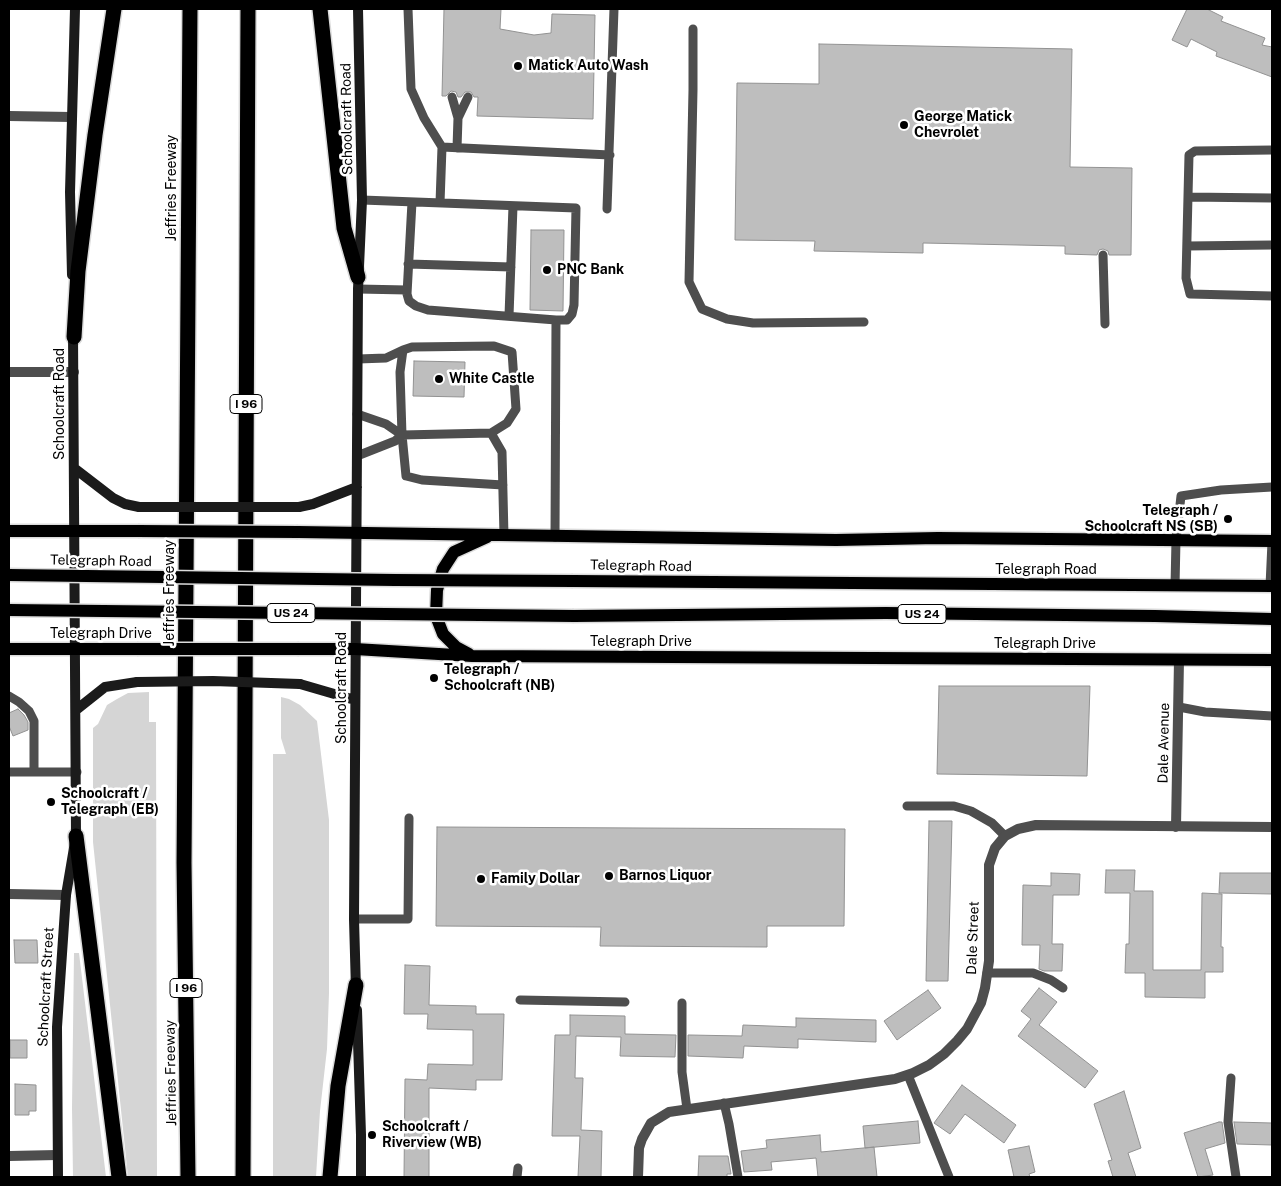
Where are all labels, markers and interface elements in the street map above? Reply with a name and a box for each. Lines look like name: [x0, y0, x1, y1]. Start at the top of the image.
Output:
place label: Matick Auto Wash: [528, 58, 648, 74]
marker: Matick Auto Wash: [512, 60, 524, 72]
street label: Schoolcraft Road: [338, 63, 356, 175]
place label: George Matick Chevrolet: [914, 109, 1012, 142]
marker: George Matick Chevrolet: [898, 119, 910, 131]
street label: Jeffries Freeway: [164, 135, 180, 241]
place label: PNC Bank: [557, 262, 624, 278]
marker: PNC Bank: [541, 264, 553, 276]
street label: Schoolcraft Road: [52, 348, 68, 460]
place label: White Castle: [449, 371, 535, 387]
marker: White Castle: [433, 373, 445, 385]
road number: I 96: [230, 394, 262, 414]
place label: Telegraph / Schoolcraft NS (SB): [1084, 503, 1218, 536]
marker: Telegraph / Schoolcraft NS (SB): [1222, 513, 1234, 525]
street label: Jeffries Freeway: [162, 540, 178, 646]
street label: Telegraph Road: [50, 552, 152, 570]
street label: Telegraph Road: [590, 557, 692, 575]
street label: Telegraph Road: [995, 562, 1097, 578]
road number: US 24: [267, 604, 315, 622]
road number: US 24: [898, 604, 946, 624]
street label: Telegraph Drive: [50, 626, 152, 642]
street label: Schoolcraft Road: [334, 632, 350, 744]
street label: Telegraph Drive: [590, 634, 692, 650]
street label: Telegraph Drive: [994, 636, 1096, 652]
place label: Telegraph / Schoolcraft (NB): [444, 662, 555, 694]
marker: Telegraph / Schoolcraft (NB): [428, 672, 440, 684]
street label: Dale Avenue: [1155, 702, 1173, 784]
place label: Schoolcraft / Telegraph (EB): [61, 786, 159, 819]
marker: Schoolcraft / Telegraph (EB): [45, 796, 57, 808]
place label: Barnos Liquor: [619, 868, 712, 884]
marker: Barnos Liquor: [603, 870, 615, 882]
place label: Family Dollar: [491, 871, 580, 887]
marker: Family Dollar: [475, 873, 487, 885]
street label: Dale Street: [963, 901, 983, 975]
street label: Schoolcraft Street: [34, 927, 58, 1047]
road number: I 96: [170, 978, 202, 998]
street label: Jeffries Freeway: [162, 1020, 180, 1126]
place label: Schoolcraft / Riverview (WB): [382, 1119, 482, 1152]
marker: Schoolcraft / Riverview (WB): [366, 1129, 378, 1141]

